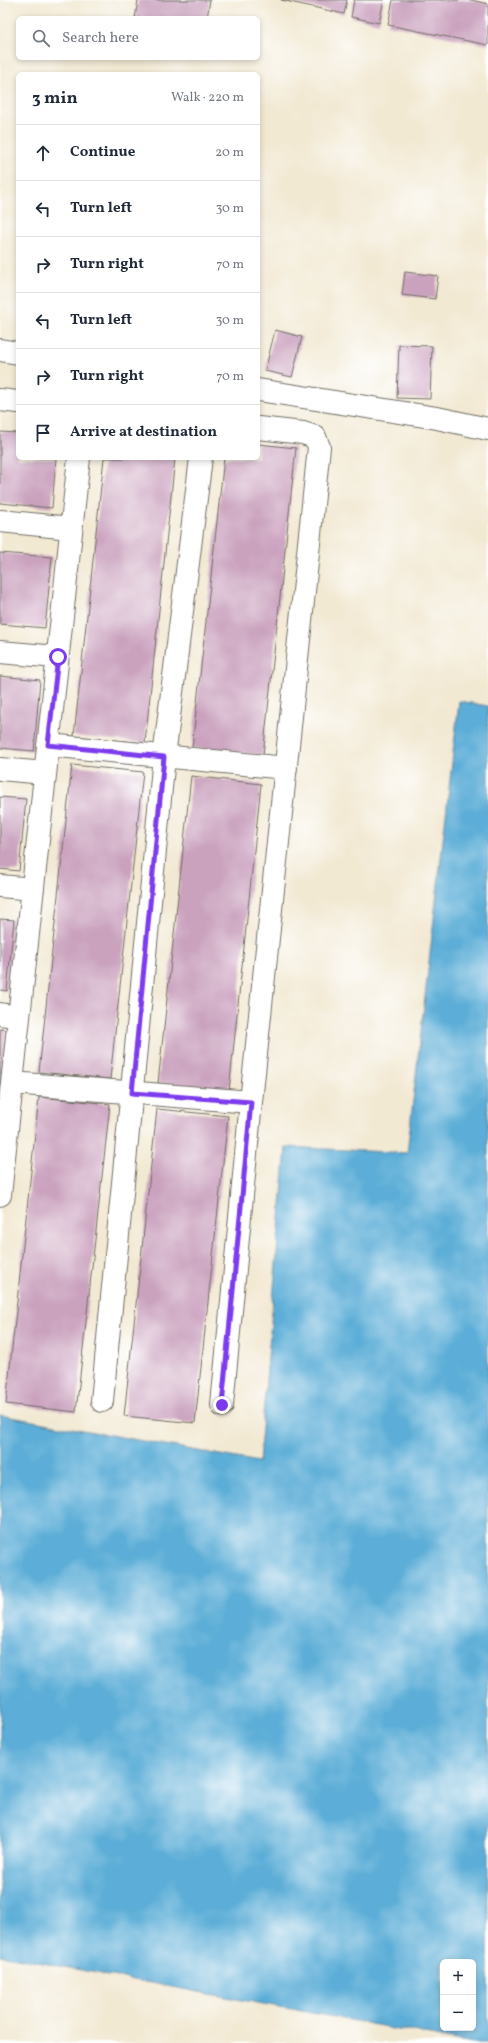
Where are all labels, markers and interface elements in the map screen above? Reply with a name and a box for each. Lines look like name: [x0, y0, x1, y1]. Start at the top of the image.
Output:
search box: [16, 16, 260, 60]
icon: search: [30, 27, 52, 49]
text: Search here: [62, 28, 139, 49]
text: 3 min: [32, 87, 78, 110]
text: Walk · 220 m: [171, 89, 244, 107]
icon: ahead: [32, 142, 54, 164]
text: Continue: [70, 142, 135, 163]
text: 20 m: [215, 144, 244, 162]
icon: left: [32, 198, 54, 220]
text: Turn left: [70, 198, 132, 219]
text: 30 m: [216, 200, 244, 218]
icon: right: [32, 254, 54, 276]
text: Turn right: [70, 254, 144, 275]
text: 70 m: [216, 256, 244, 274]
icon: left: [32, 310, 54, 332]
text: Turn left: [70, 310, 132, 331]
text: 30 m: [216, 312, 244, 330]
icon: right: [32, 366, 54, 388]
text: Turn right: [70, 366, 144, 387]
text: 70 m: [216, 368, 244, 386]
icon: arrive: [32, 422, 54, 444]
text: Arrive at destination: [70, 422, 217, 443]
route start: [49, 648, 67, 666]
route end: [213, 1396, 231, 1414]
map controls: [440, 1959, 476, 2031]
button: +: [440, 1959, 476, 1995]
button: −: [440, 1995, 476, 2031]

